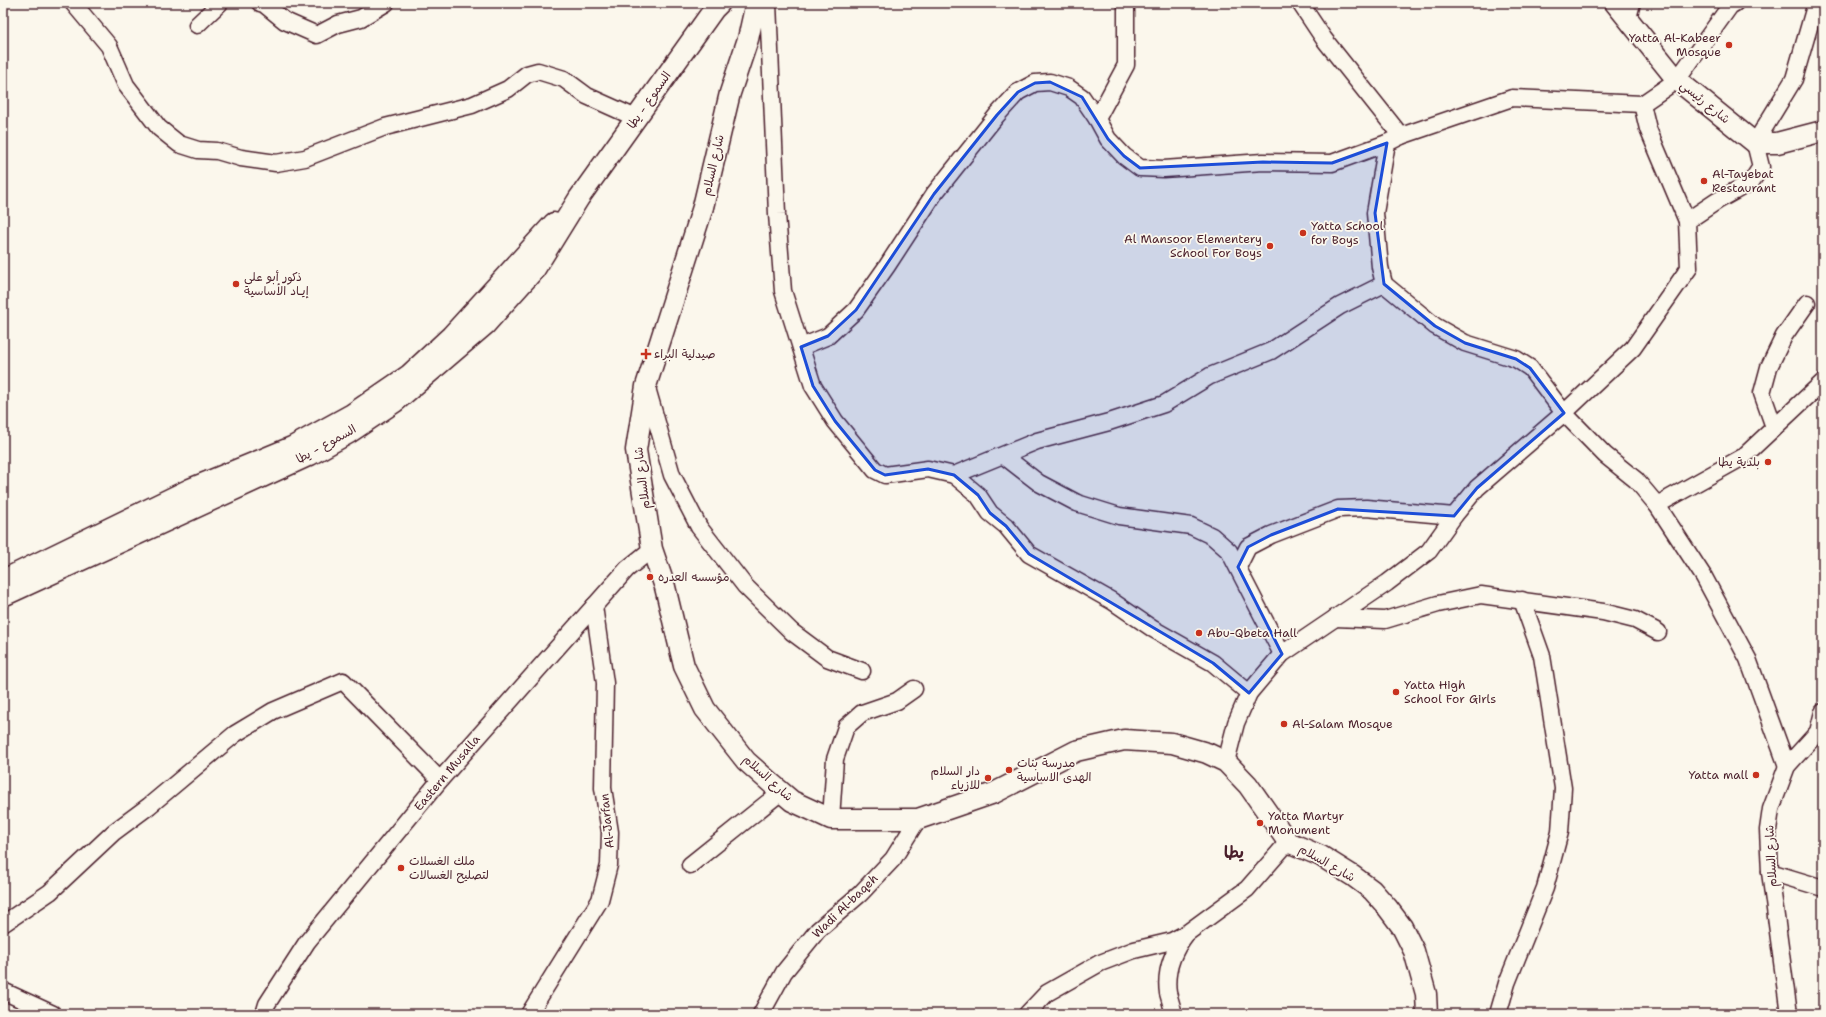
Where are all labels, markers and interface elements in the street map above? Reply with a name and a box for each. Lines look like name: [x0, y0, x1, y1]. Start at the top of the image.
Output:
place label: Yatta Al-Kabeer Mosque: [1629, 30, 1721, 60]
marker: Yatta Al-Kabeer Mosque: [1724, 40, 1734, 50]
street label: السموع - يطا: [623, 68, 675, 132]
street label: شارع رئيسي: [1675, 77, 1733, 129]
street label: شارع السلام: [698, 133, 729, 197]
place label: Al-Tayebat Restaurant: [1712, 166, 1776, 196]
marker: Al-Tayebat Restaurant: [1699, 176, 1709, 186]
place label: Yatta School for Boys: [1311, 218, 1384, 248]
marker: Yatta School for Boys: [1298, 228, 1308, 238]
place label: Al Mansoor Elementery School For Boys: [1124, 231, 1262, 261]
marker: Al Mansoor Elementery School For Boys: [1265, 241, 1275, 251]
place label: ذكور أبو علي إيـاد الأساسية: [244, 269, 309, 299]
marker: ذكور أبو علي إيـاد الأساسية: [231, 279, 241, 289]
place label: صيدلية البراء: [654, 346, 715, 362]
marker: صيدلية البراء: [641, 349, 651, 359]
street label: السموع - يطا: [293, 421, 359, 468]
street label: شارع السلام: [630, 446, 655, 510]
place label: بلدية يطا: [1718, 454, 1760, 470]
marker: بلدية يطا: [1763, 457, 1773, 467]
place label: مؤسسه العدره: [658, 569, 730, 585]
marker: مؤسسه العدره: [645, 572, 655, 582]
place label: Abu-Qbeta Hall: [1207, 625, 1297, 641]
marker: Abu-Qbeta Hall: [1194, 628, 1204, 638]
place label: Yatta High School For Girls: [1404, 677, 1496, 707]
marker: Yatta High School For Girls: [1391, 687, 1401, 697]
place label: Al-Salam Mosque: [1292, 716, 1393, 732]
marker: Al-Salam Mosque: [1279, 719, 1289, 729]
street label: Eastern Musalla: [410, 731, 484, 814]
street label: شارع السلام: [739, 751, 796, 806]
place label: مدرسة بنات الهدى الاساسية: [1017, 755, 1092, 785]
place label: دار السلام للازياء: [930, 763, 980, 793]
marker: مدرسة بنات الهدى الاساسية: [1004, 765, 1014, 775]
place label: Yatta mall: [1688, 767, 1748, 783]
marker: Yatta mall: [1751, 770, 1761, 780]
marker: دار السلام للازياء: [983, 773, 993, 783]
street label: Al-Jarfan: [596, 793, 618, 849]
place label: Yatta Martyr Monument: [1268, 808, 1344, 838]
marker: Yatta Martyr Monument: [1255, 818, 1265, 828]
street label: شارع السلام: [1761, 824, 1782, 887]
street label: شارع السلام: [1296, 841, 1358, 886]
district label: يطا: [1224, 842, 1244, 863]
place label: ملك الغسلات لتصليح الغسالات: [409, 853, 489, 884]
marker: ملك الغسلات لتصليح الغسالات: [396, 863, 406, 873]
street label: Wadi Al-baqeh: [809, 870, 881, 942]

